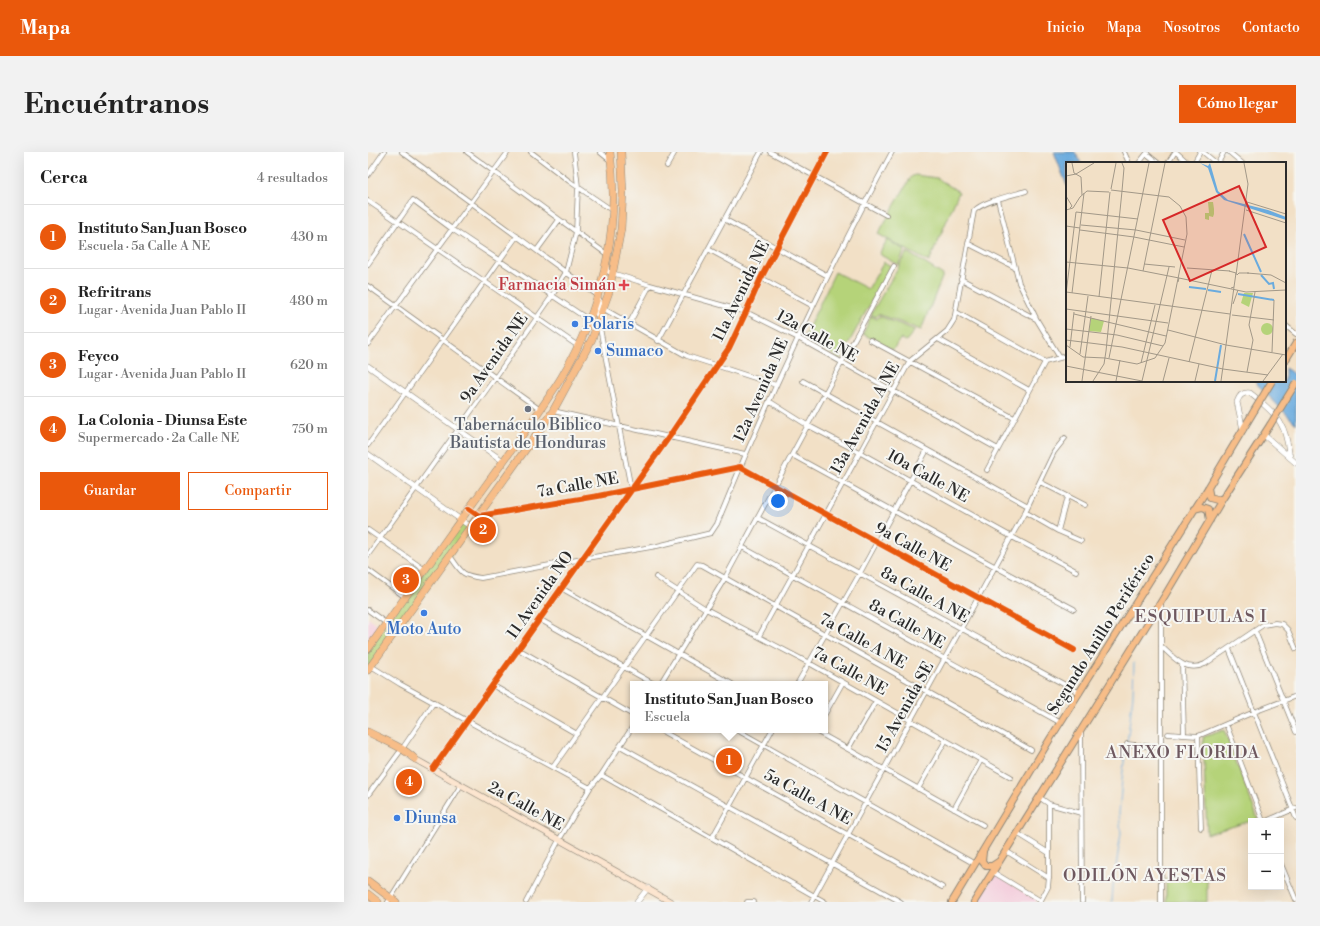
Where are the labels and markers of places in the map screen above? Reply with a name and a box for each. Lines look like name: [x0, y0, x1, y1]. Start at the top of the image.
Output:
place label: Farmacia Simán: [498, 275, 616, 295]
marker: Farmacia Simán: [619, 280, 629, 290]
place label: Polaris: [583, 314, 634, 334]
marker: Polaris: [570, 319, 580, 329]
place label: Sumaco: [606, 341, 664, 361]
marker: Sumaco: [593, 346, 603, 356]
marker: Tabernáculo Biblico Bautista de Honduras: [523, 404, 533, 414]
place label: Tabernáculo Biblico Bautista de Honduras: [449, 415, 606, 453]
pin: 2: [470, 515, 496, 545]
pin: 3: [393, 565, 419, 595]
marker: Moto Auto: [419, 608, 429, 618]
place label: Moto Auto: [386, 619, 462, 639]
pin: 1: [716, 746, 742, 776]
pin: 4: [396, 767, 422, 797]
place label: Diunsa: [405, 808, 457, 828]
marker: Diunsa: [392, 813, 402, 823]

